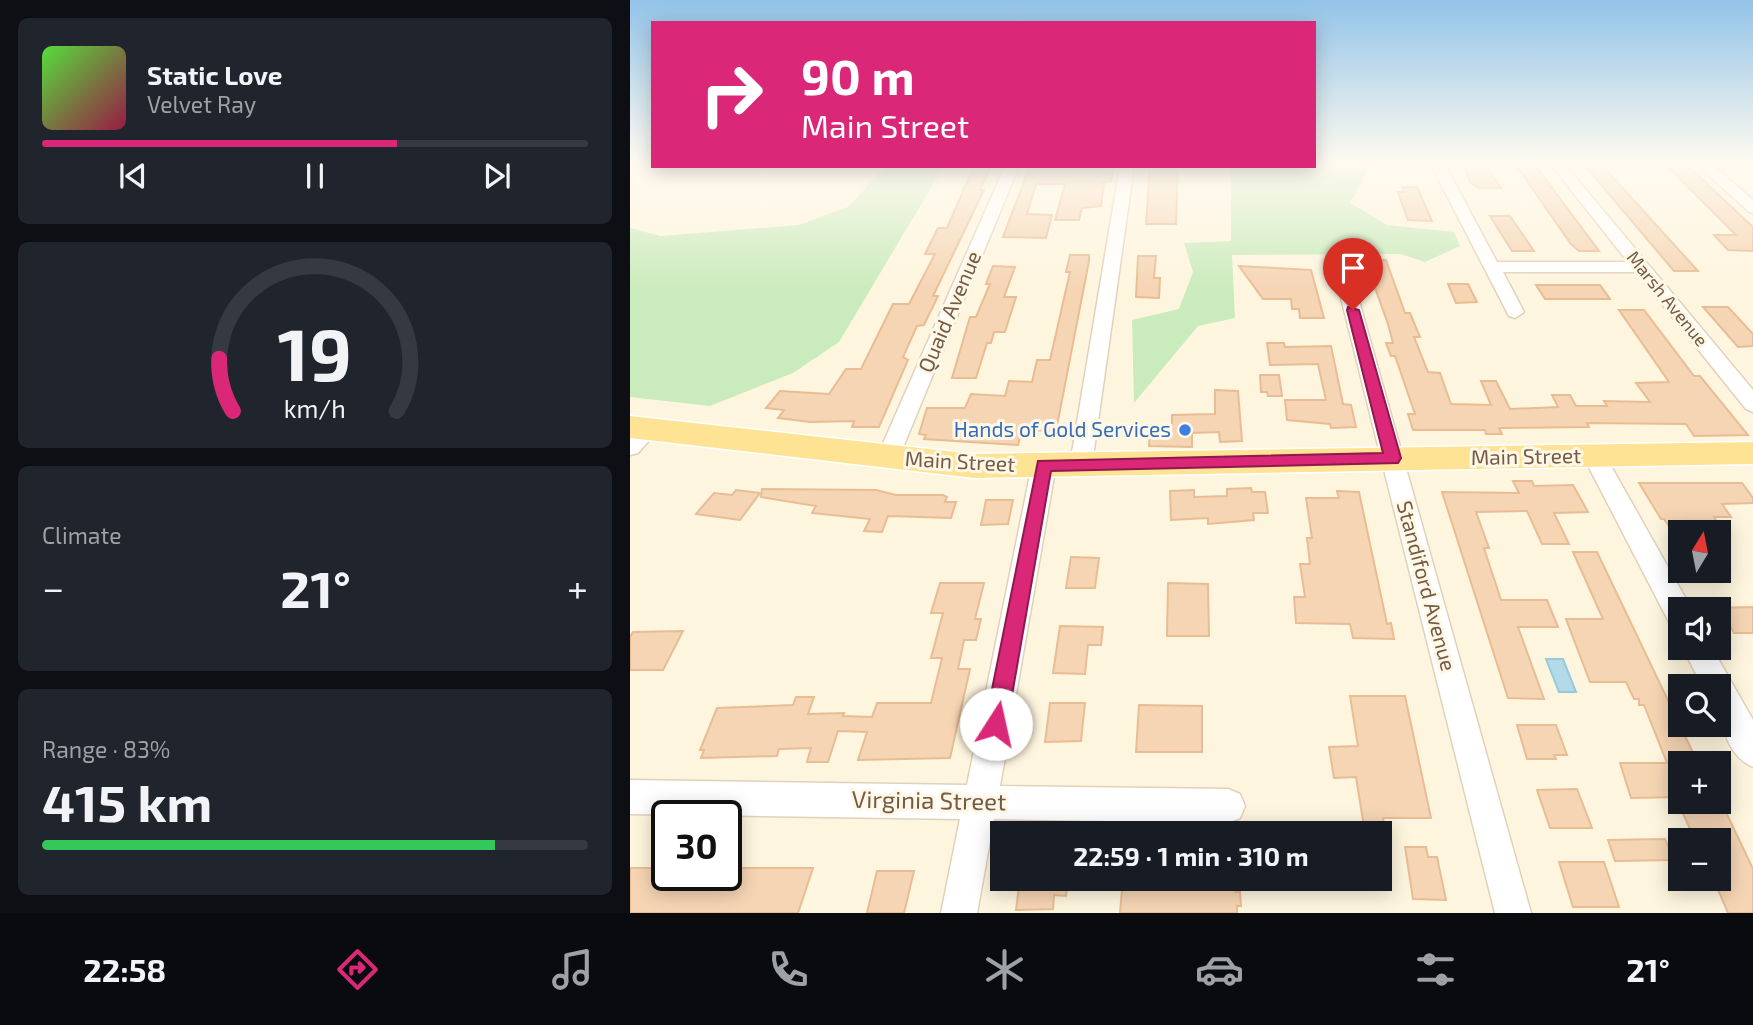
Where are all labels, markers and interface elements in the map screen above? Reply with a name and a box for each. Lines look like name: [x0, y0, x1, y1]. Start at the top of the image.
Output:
text: 90 m: [801, 46, 915, 105]
icon: right: [686, 49, 777, 140]
text: Static Love: [147, 59, 283, 90]
text: Velvet Ray: [147, 90, 256, 118]
text: Main Street: [801, 106, 969, 144]
icon: previous: [114, 157, 152, 195]
icon: pause: [296, 157, 334, 195]
icon: next: [478, 157, 516, 195]
pin: [1323, 238, 1383, 310]
street label: Marsh Avenue: [1623, 246, 1713, 351]
street label: Quaid Avenue: [912, 247, 986, 376]
icon: arrive: [1334, 249, 1372, 287]
text: 19: [278, 308, 352, 396]
text: km/h: [284, 392, 346, 422]
place label: Hands of Gold Services: [954, 416, 1171, 441]
marker: Hands of Gold Services: [1177, 422, 1193, 438]
street label: Main Street: [1471, 442, 1581, 469]
street label: Main Street: [904, 445, 1016, 476]
street label: Standiford Avenue: [1393, 498, 1462, 673]
north arrow: [1668, 520, 1731, 583]
map controls: [1668, 520, 1731, 891]
text: Climate: [42, 521, 122, 549]
text: 21°: [280, 556, 351, 618]
text: −: [42, 564, 64, 610]
text: +: [567, 564, 588, 610]
button: sound: [1668, 597, 1731, 660]
button: search: [1668, 674, 1731, 737]
position arrow: [959, 687, 1033, 761]
text: Range · 83%: [42, 735, 170, 763]
button: +: [1668, 751, 1731, 814]
text: 415 km: [42, 770, 212, 832]
street label: Virginia Street: [852, 784, 1007, 815]
speed limit sign: 30: [651, 800, 742, 891]
button: −: [1668, 828, 1731, 891]
text: 22:59 · 1 min · 310 m: [1073, 840, 1309, 871]
icon: directions: [333, 945, 382, 994]
icon: music: [548, 945, 597, 994]
icon: phone: [764, 945, 813, 994]
icon: climate: [980, 945, 1029, 994]
icon: car: [1195, 945, 1244, 994]
icon: filters: [1411, 945, 1460, 994]
text: 22:58: [83, 950, 166, 988]
text: 21°: [1626, 950, 1670, 988]

